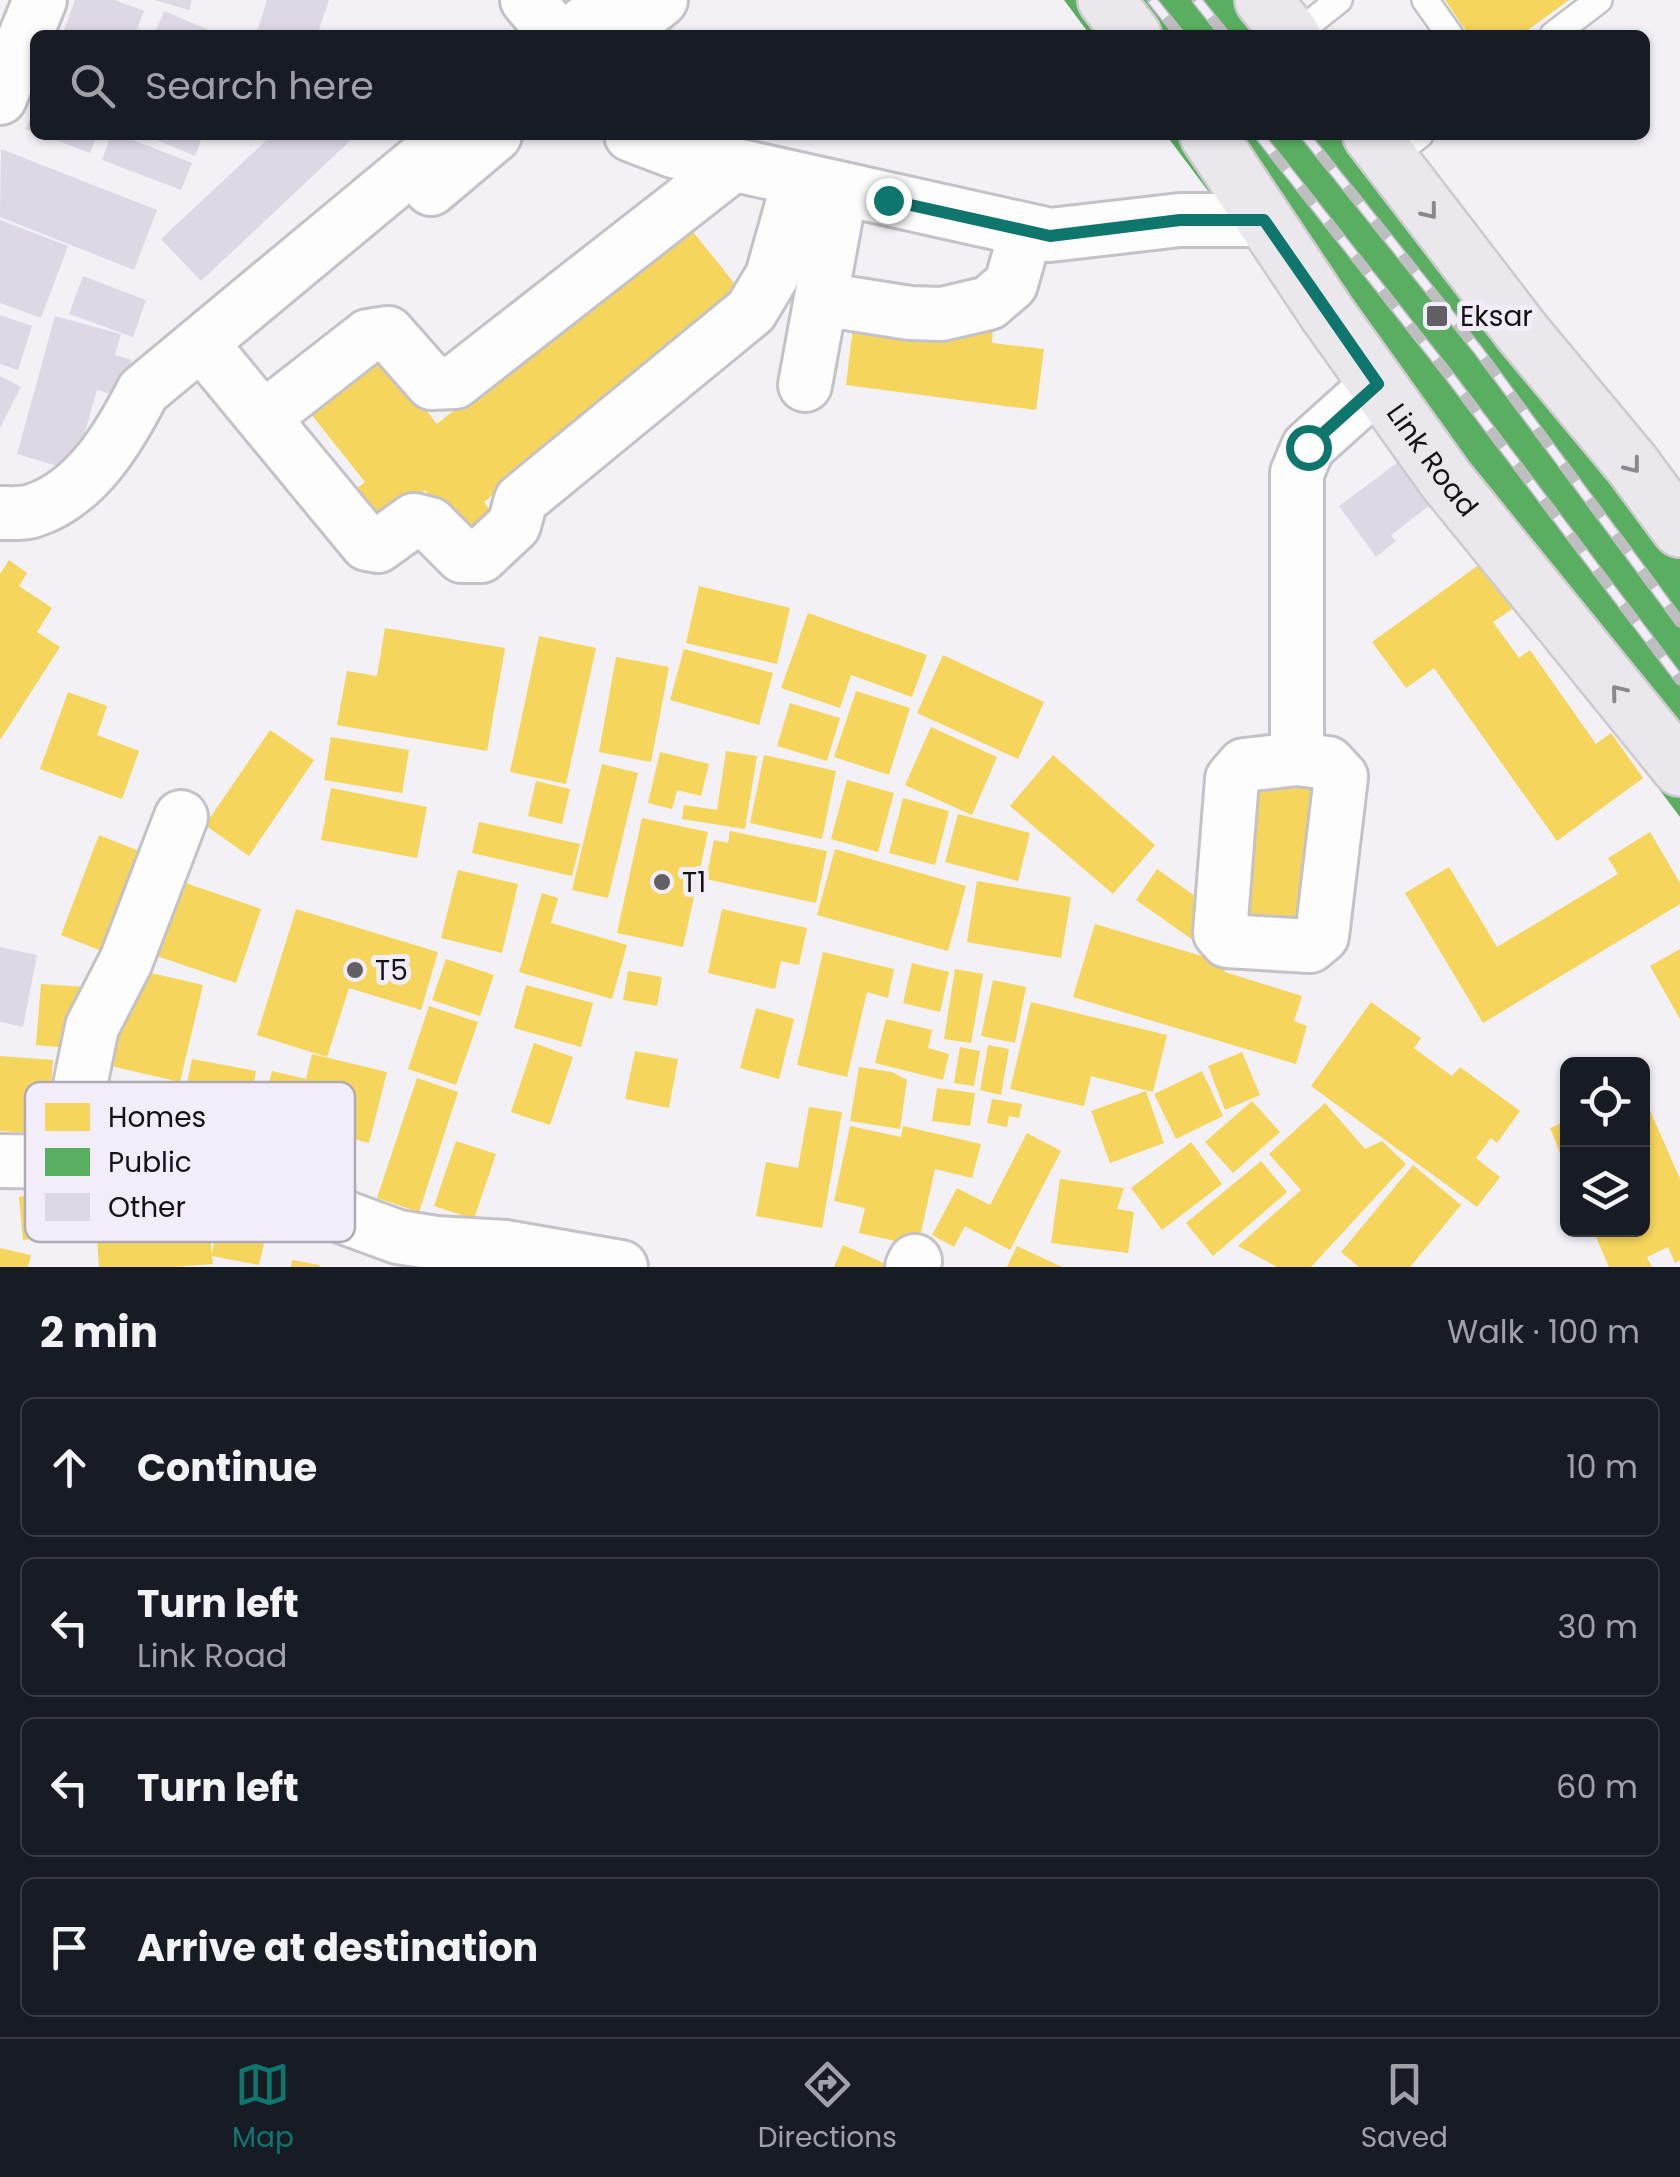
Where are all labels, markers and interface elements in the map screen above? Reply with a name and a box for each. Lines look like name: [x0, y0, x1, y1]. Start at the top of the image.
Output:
search box: [30, 30, 1650, 140]
icon: search: [65, 58, 120, 113]
text: Search here: [145, 59, 374, 112]
route end: [866, 178, 912, 224]
one-way arrow: [1418, 201, 1436, 219]
place label: Eksar: [1460, 297, 1533, 336]
marker: Eksar: [1424, 303, 1450, 329]
street label: Link Road: [1377, 396, 1487, 525]
route start: [1286, 425, 1332, 471]
one-way arrow: [1621, 455, 1639, 473]
one-way arrow: [1612, 686, 1630, 704]
place label: T1: [682, 863, 706, 902]
marker: T1: [651, 871, 673, 893]
place label: T5: [375, 951, 408, 990]
marker: T5: [344, 959, 366, 981]
map controls: [1560, 1057, 1650, 1237]
button: locate: [1560, 1057, 1650, 1147]
legend: [25, 1082, 355, 1242]
text: Homes: [108, 1098, 206, 1137]
text: Public: [108, 1143, 192, 1182]
button: layers: [1560, 1147, 1650, 1237]
text: Other: [108, 1188, 186, 1227]
text: 2 min: [40, 1303, 158, 1362]
text: Walk · 100 m: [1447, 1309, 1640, 1354]
icon: ahead: [42, 1440, 97, 1495]
text: Continue: [137, 1441, 317, 1494]
text: 10 m: [1566, 1444, 1638, 1489]
text: Turn left: [137, 1577, 299, 1630]
icon: left: [42, 1600, 97, 1655]
text: 30 m: [1558, 1604, 1638, 1649]
text: Link Road: [137, 1633, 287, 1678]
icon: left: [42, 1760, 97, 1815]
text: Turn left: [137, 1761, 299, 1814]
text: 60 m: [1556, 1764, 1638, 1809]
icon: arrive: [42, 1920, 97, 1975]
text: Arrive at destination: [137, 1921, 538, 1974]
tab: Map: [232, 2057, 294, 2159]
tab: Directions: [758, 2057, 897, 2159]
tab: Saved: [1361, 2057, 1448, 2159]

